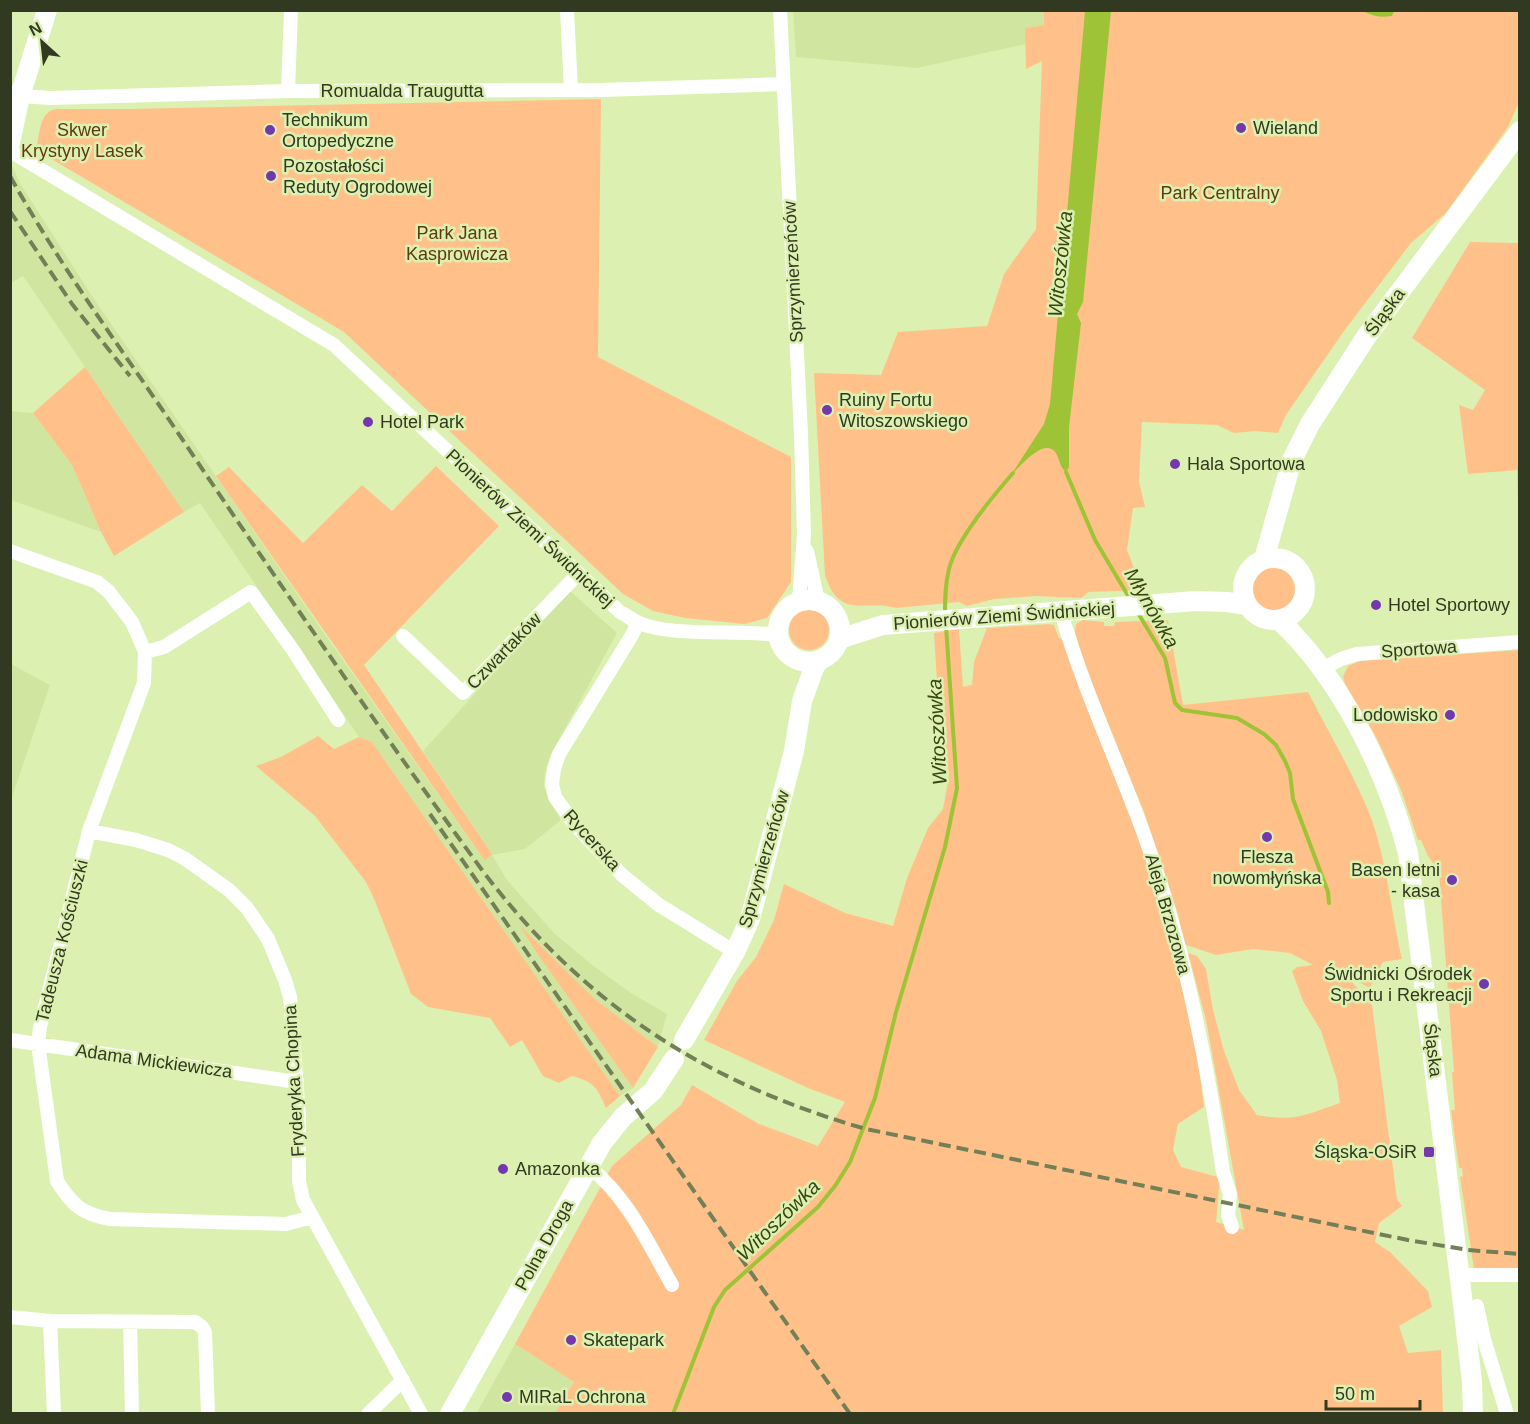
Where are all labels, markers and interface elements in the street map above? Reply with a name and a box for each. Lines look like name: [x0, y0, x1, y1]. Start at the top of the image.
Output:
north arrow: [12, 12, 72, 72]
text: N: [26, 19, 44, 39]
street label: Romualda Traugutta: [320, 81, 485, 101]
place label: Technikum Ortopedyczne: [282, 110, 394, 151]
place label: Wieland: [1253, 118, 1318, 138]
park label: Skwer Krystyny Lasek: [21, 120, 144, 161]
marker: Wieland: [1234, 121, 1248, 135]
marker: Technikum Ortopedyczne: [263, 123, 277, 137]
place label: Pozostałości Reduty Ogrodowej: [283, 156, 432, 197]
marker: Pozostałości Reduty Ogrodowej: [264, 169, 278, 183]
park label: Park Centralny: [1160, 183, 1280, 203]
street label: Sprzymierzeńców: [779, 200, 807, 343]
water label: Witoszówka: [1043, 210, 1077, 318]
park label: Park Jana Kasprowicza: [406, 223, 509, 264]
street label: Śląska: [1360, 283, 1410, 340]
place label: Ruiny Fortu Witoszowskiego: [839, 390, 968, 431]
marker: Ruiny Fortu Witoszowskiego: [820, 403, 834, 417]
place label: Hotel Park: [380, 412, 465, 432]
marker: Hotel Park: [361, 415, 375, 429]
street label: Pionierów Ziemi Świdnickiej: [442, 444, 619, 611]
place label: Hala Sportowa: [1187, 454, 1306, 474]
marker: Hala Sportowa: [1168, 457, 1182, 471]
water label: Młynówka: [1120, 564, 1184, 652]
place label: Hotel Sportowy: [1388, 595, 1510, 615]
street label: Pionierów Ziemi Świdnickiej: [892, 597, 1115, 634]
marker: Hotel Sportowy: [1369, 598, 1383, 612]
street label: Czwartaków: [463, 608, 546, 693]
street label: Sportowa: [1380, 636, 1459, 662]
water label: Witoszówka: [923, 678, 951, 786]
place label: Lodowisko: [1353, 705, 1438, 725]
marker: Lodowisko: [1443, 708, 1457, 722]
street label: Sprzymierzeńców: [735, 787, 793, 930]
street label: Rycerska: [559, 805, 625, 875]
marker: Flesza nowomłyńska: [1260, 830, 1274, 844]
place label: Flesza nowomłyńska: [1212, 847, 1323, 888]
street label: Aleja Brzozowa: [1141, 852, 1195, 977]
street label: Tadeusza Kościuszki: [32, 858, 92, 1024]
place label: Basen letni - kasa: [1351, 860, 1441, 901]
marker: Basen letni - kasa: [1445, 873, 1459, 887]
place label: Świdnicki Ośrodek Sportu i Rekreacji: [1324, 963, 1473, 1005]
marker: Świdnicki Ośrodek Sportu i Rekreacji: [1477, 977, 1491, 991]
street label: Fryderyka Chopina: [280, 1004, 308, 1157]
street label: Śląska: [1420, 1022, 1447, 1079]
street label: Adama Mickiewicza: [74, 1040, 235, 1082]
place label: Śląska-OSiR: [1314, 1141, 1417, 1162]
marker: Śląska-OSiR: [1422, 1145, 1436, 1159]
place label: Amazonka: [515, 1159, 601, 1179]
marker: Amazonka: [496, 1162, 510, 1176]
water label: Witoszówka: [732, 1175, 824, 1265]
street label: Polna Droga: [511, 1196, 577, 1294]
place label: Skatepark: [583, 1330, 665, 1350]
marker: Skatepark: [564, 1333, 578, 1347]
scale bar: [1326, 1373, 1420, 1411]
text: 50 m: [1335, 1384, 1375, 1404]
place label: MIRaL Ochrona: [519, 1387, 646, 1407]
marker: MIRaL Ochrona: [500, 1390, 514, 1404]

